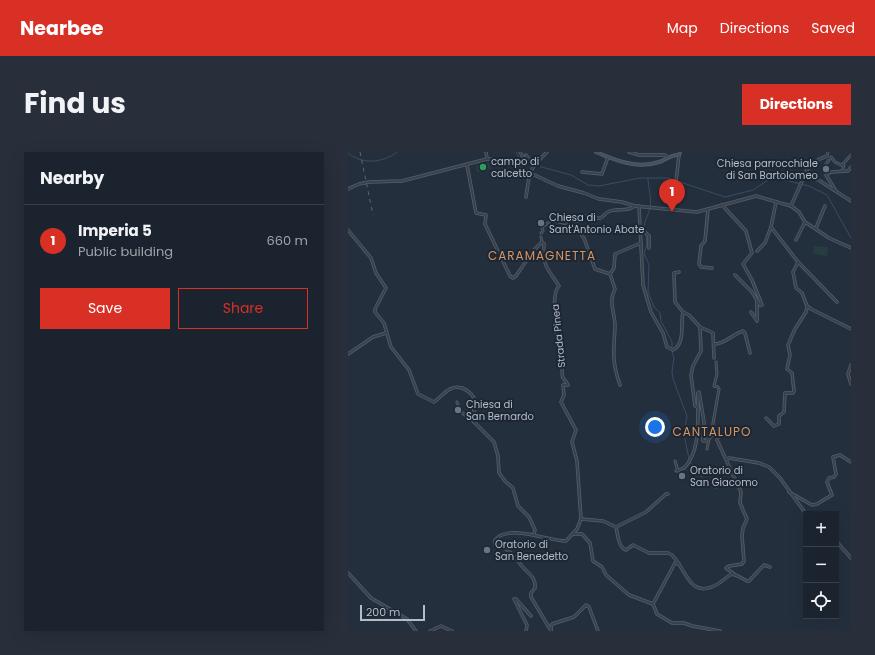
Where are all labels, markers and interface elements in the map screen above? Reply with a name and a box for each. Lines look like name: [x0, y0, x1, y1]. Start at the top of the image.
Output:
text: Nearbee: [20, 15, 103, 42]
text: Map: [667, 18, 698, 38]
text: Directions: [720, 18, 789, 38]
text: Saved: [811, 18, 855, 38]
text: Find us: [24, 84, 126, 123]
button: Directions: [742, 84, 851, 125]
place label: campo di calcetto: [491, 154, 539, 181]
place label: Chiesa parrocchiale di San Bartolomeo: [717, 156, 818, 183]
marker: campo di calcetto: [478, 162, 488, 172]
marker: Chiesa parrocchiale di San Bartolomeo: [821, 164, 831, 174]
text: Nearby: [40, 166, 104, 190]
pin: 1: [659, 179, 685, 212]
place label: Chiesa di Sant'Antonio Abate: [549, 210, 644, 237]
marker: Chiesa di Sant'Antonio Abate: [536, 218, 546, 228]
text: Imperia 5: [78, 220, 152, 241]
text: 1: [51, 231, 55, 250]
text: 660 m: [266, 231, 308, 250]
text: Public building: [78, 242, 173, 261]
district label: CARAMAGNETTA: [488, 247, 596, 264]
button: Save: [40, 288, 170, 329]
button: Share: [178, 288, 308, 329]
street label: Strada Pinea: [548, 303, 569, 368]
place label: Chiesa di San Bernardo: [466, 397, 534, 424]
marker: Chiesa di San Bernardo: [453, 405, 463, 415]
your location: [645, 417, 665, 437]
district label: CANTALUPO: [672, 423, 752, 440]
place label: Oratorio di San Giacomo: [690, 463, 758, 490]
marker: Oratorio di San Giacomo: [677, 471, 687, 481]
map controls: [803, 511, 839, 619]
button: +: [803, 511, 839, 547]
place label: Oratorio di San Benedetto: [495, 537, 568, 564]
marker: Oratorio di San Benedetto: [482, 545, 492, 555]
button: −: [803, 547, 839, 583]
button: locate: [803, 583, 839, 619]
scale bar: [360, 603, 425, 622]
text: 200 m: [366, 604, 400, 620]

